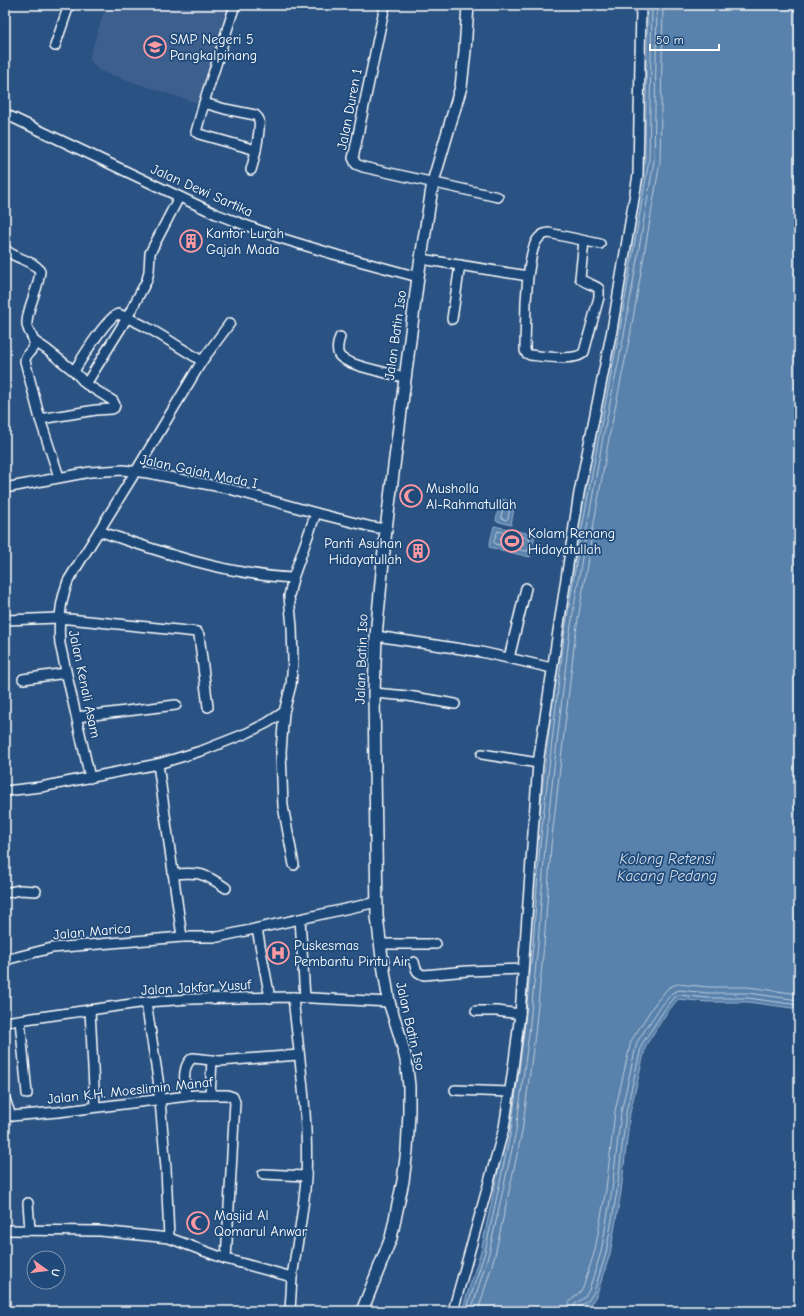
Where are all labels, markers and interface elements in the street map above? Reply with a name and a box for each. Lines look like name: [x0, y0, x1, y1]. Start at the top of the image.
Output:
scale bar: [650, 26, 719, 52]
place label: SMP Negeri 5 Pangkalpinang: [170, 31, 257, 64]
text: 50 m: [656, 33, 684, 47]
school or university icon: SMP Negeri 5 Pangkalpinang: [142, 34, 168, 60]
street label: Jalan Duren 1: [333, 67, 366, 151]
street label: Jalan Dewi Sartika: [148, 160, 255, 221]
place label: Kantor Lurah Gajah Mada: [206, 225, 284, 258]
building icon: Kantor Lurah Gajah Mada: [178, 228, 204, 254]
street label: Jalan Batin Iso: [381, 289, 410, 381]
street label: Jalan Gajah Mada I: [138, 451, 259, 492]
place label: Musholla Al-Rahmatullah: [426, 480, 517, 513]
mosque icon: Musholla Al-Rahmatullah: [398, 483, 424, 509]
place label: Kolam Renang Hidayatullah: [528, 525, 615, 558]
sports icon: Kolam Renang Hidayatullah: [499, 528, 525, 554]
place label: Panti Asuhan Hidayatullah: [324, 535, 402, 568]
building icon: Panti Asuhan Hidayatullah: [405, 538, 431, 564]
street label: Jalan Batin Iso: [351, 613, 372, 705]
street label: Jalan Kenali Asam: [65, 629, 104, 740]
water label: Kolong Retensi Kacang Pedang: [617, 850, 717, 885]
street label: Jalan Marica: [52, 920, 132, 943]
place label: Puskesmas Pembantu Pintu Air: [294, 937, 410, 970]
hospital icon: Puskesmas Pembantu Pintu Air: [265, 940, 291, 966]
street label: Jalan Jakfar Yusuf: [141, 976, 253, 999]
street label: Jalan Batin Iso: [392, 980, 429, 1072]
street label: Jalan K.H. Moeslimin Manaf: [46, 1073, 215, 1108]
place label: Masjid Al Qomarul Anwar: [214, 1207, 308, 1240]
mosque icon: Masjid Al Qomarul Anwar: [185, 1210, 211, 1236]
north arrow: [26, 1250, 66, 1290]
text: U: [48, 1267, 62, 1277]

